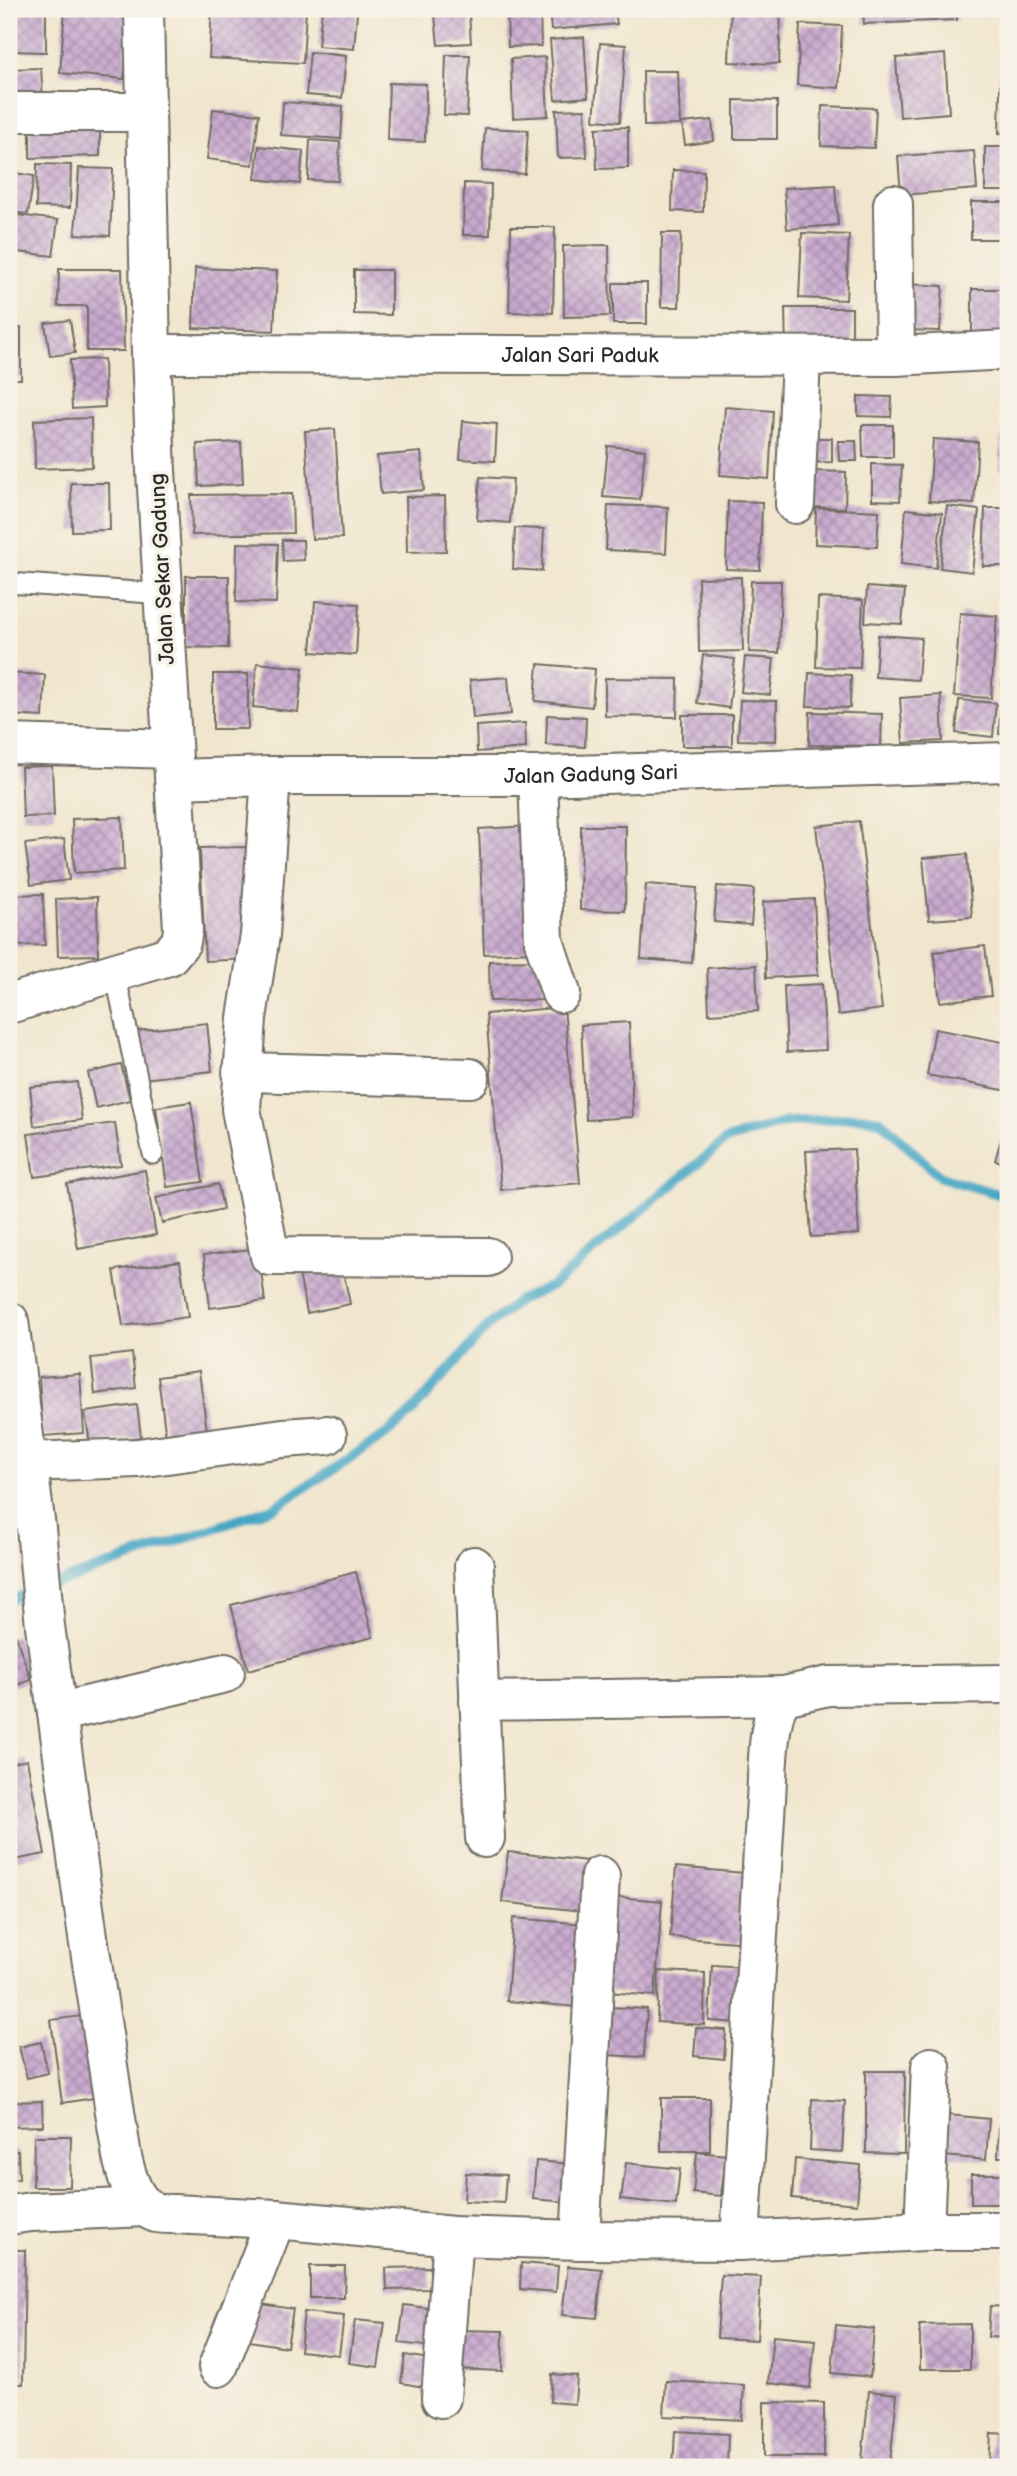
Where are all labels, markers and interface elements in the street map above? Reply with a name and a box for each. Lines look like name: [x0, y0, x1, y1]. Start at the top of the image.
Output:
street label: Jalan Sari Paduk: [501, 343, 659, 368]
street label: Jalan Sekar Gadung: [145, 473, 180, 665]
street label: Jalan Gadung Sari: [504, 760, 678, 789]

